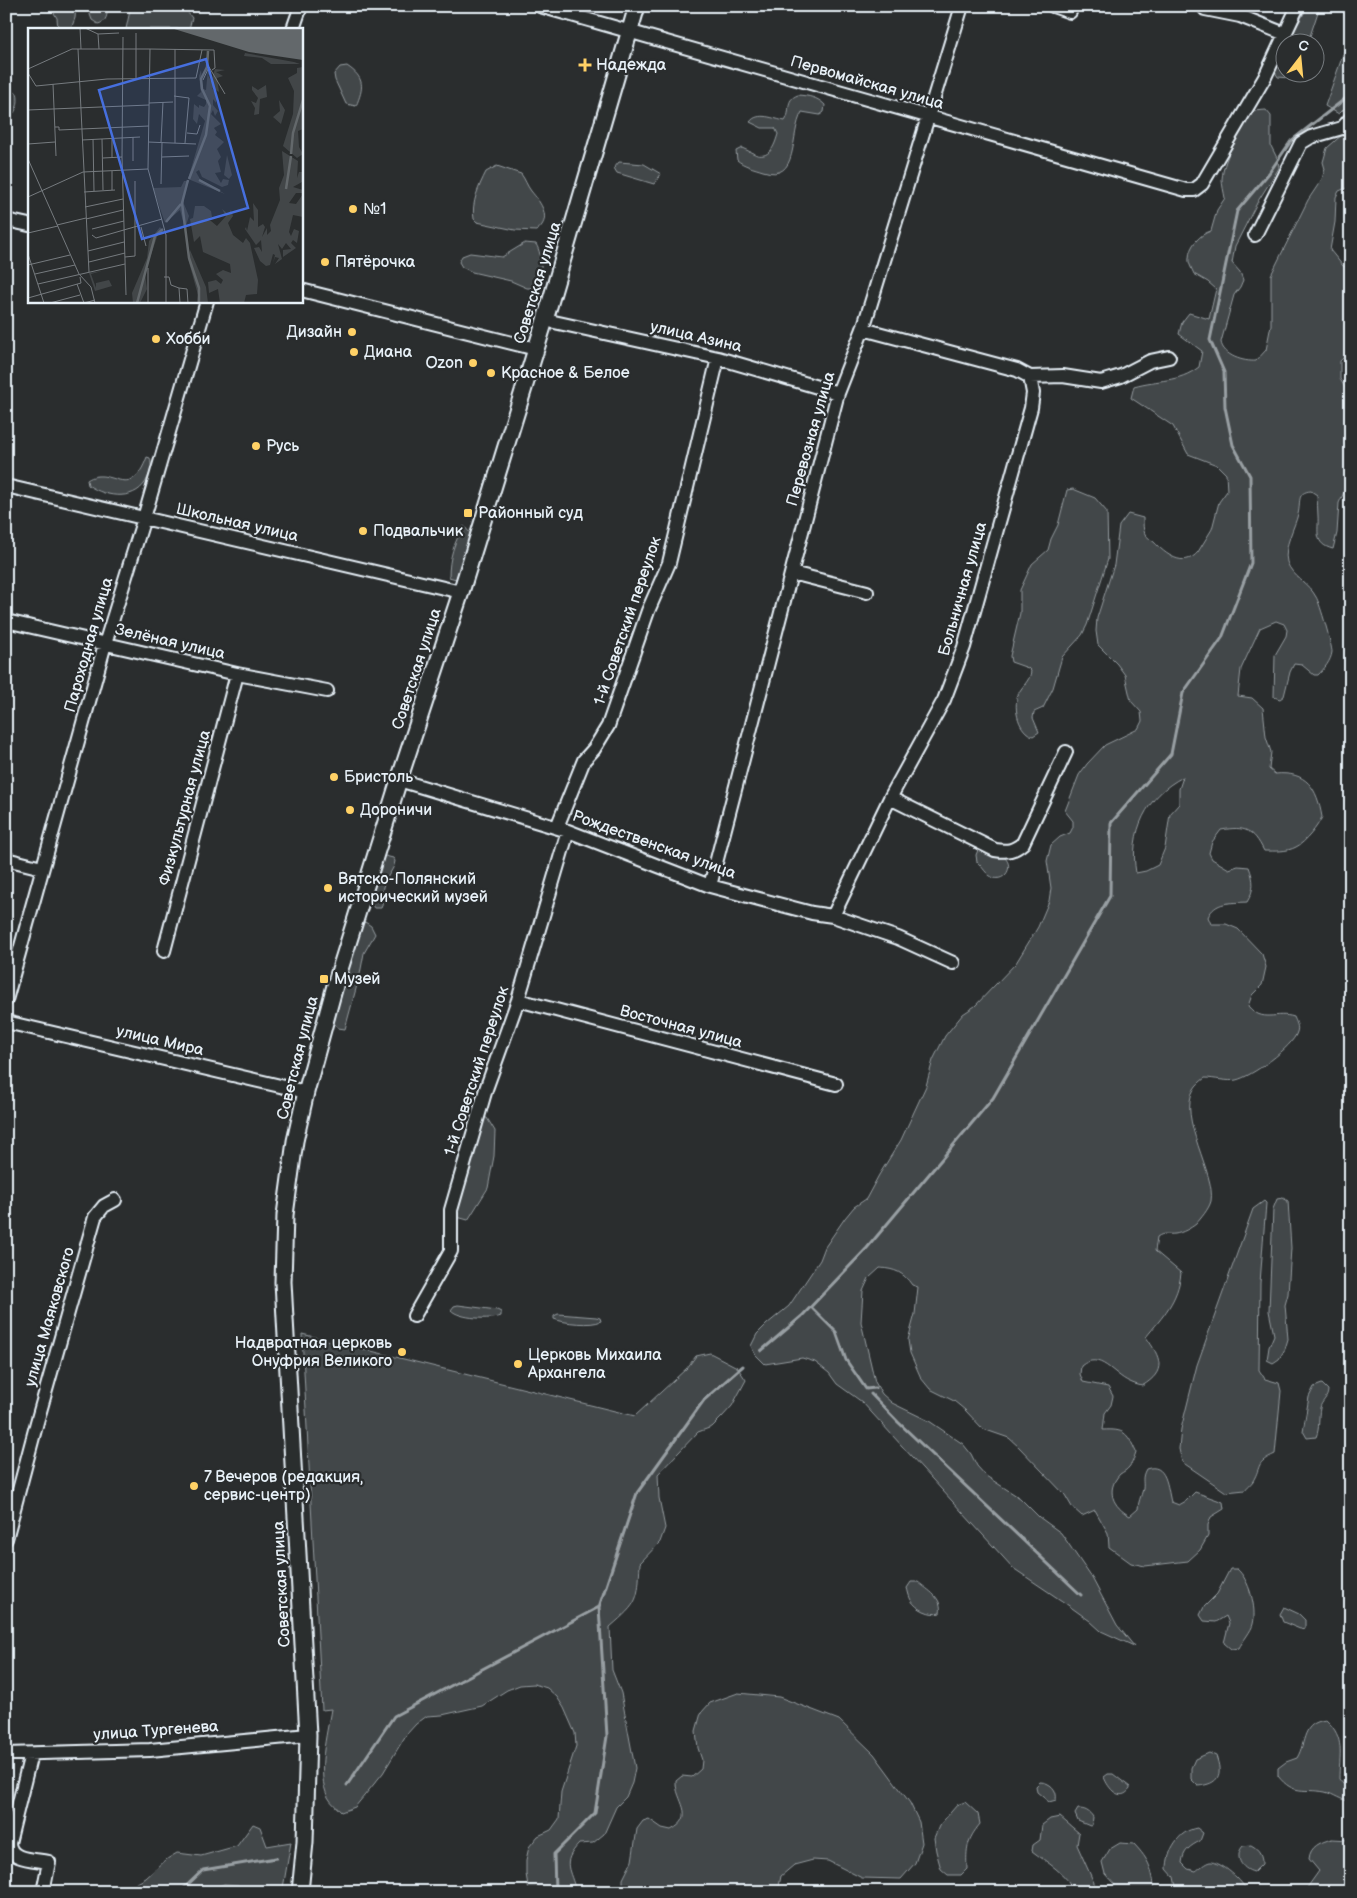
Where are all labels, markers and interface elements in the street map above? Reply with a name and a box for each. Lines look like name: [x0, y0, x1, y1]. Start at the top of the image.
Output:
inset map: [28, 28, 302, 302]
north arrow: [1274, 32, 1324, 82]
text: С: [1296, 36, 1311, 56]
street label: Первомайская улица: [788, 52, 946, 114]
place label: Надежда: [596, 56, 667, 75]
marker: Надежда: [578, 58, 592, 72]
place label: №1: [363, 200, 386, 219]
marker: №1: [347, 203, 359, 215]
street label: Советская улица: [510, 219, 566, 346]
place label: Пятёрочка: [335, 253, 416, 272]
marker: Пятёрочка: [319, 256, 331, 268]
street label: улица Азина: [648, 317, 744, 357]
place label: Дизайн: [286, 323, 342, 342]
marker: Дизайн: [346, 326, 358, 338]
place label: Хобби: [166, 330, 211, 349]
marker: Хобби: [150, 333, 162, 345]
place label: Диана: [364, 343, 413, 362]
marker: Диана: [348, 346, 360, 358]
place label: Ozon: [425, 354, 463, 373]
marker: Ozon: [467, 357, 479, 369]
place label: Красное & Белое: [501, 364, 630, 383]
marker: Красное & Белое: [485, 367, 497, 379]
street label: Перевозная улица: [783, 369, 839, 508]
place label: Русь: [266, 437, 299, 456]
marker: Русь: [250, 440, 262, 452]
street label: Школьная улица: [174, 500, 301, 546]
place label: Районный суд: [478, 504, 583, 523]
marker: Районный суд: [462, 507, 474, 519]
street label: Больничная улица: [935, 519, 991, 658]
place label: Подвальчик: [373, 522, 464, 541]
marker: Подвальчик: [357, 525, 369, 537]
street label: 1-й Советский переулок: [590, 534, 666, 708]
street label: Пароходная улица: [61, 575, 117, 715]
street label: Советская улица: [388, 605, 446, 732]
street label: Зелёная улица: [113, 620, 227, 664]
street label: Физкультурная улица: [155, 728, 215, 888]
place label: Бристоль: [344, 768, 413, 787]
marker: Бристоль: [328, 771, 340, 783]
place label: Дороничи: [360, 801, 432, 820]
marker: Дороничи: [344, 804, 356, 816]
street label: Рождественская улица: [570, 807, 739, 884]
place label: Вятско-Полянский исторический музей: [338, 870, 488, 907]
marker: Вятско-Полянский исторический музей: [322, 882, 334, 894]
place label: Музей: [334, 970, 381, 989]
marker: Музей: [318, 973, 330, 985]
street label: 1-й Советский переулок: [441, 983, 514, 1158]
street label: Советская улица: [273, 994, 323, 1122]
street label: Восточная улица: [618, 1002, 745, 1053]
street label: улица Мира: [114, 1022, 206, 1060]
street label: улица Маяковского: [21, 1245, 79, 1389]
place label: Надвратная церковь Онуфрия Великого: [235, 1334, 392, 1371]
marker: Надвратная церковь Онуфрия Великого: [396, 1346, 408, 1358]
place label: Церковь Михаила Архангела: [527, 1346, 662, 1383]
marker: Церковь Михаила Архангела: [512, 1358, 524, 1370]
place label: 7 Вечеров (редакция, сервис-центр): [204, 1468, 363, 1505]
marker: 7 Вечеров (редакция, сервис-центр): [188, 1480, 200, 1492]
street label: Советская улица: [269, 1520, 295, 1648]
street label: улица Тургенева: [93, 1717, 220, 1745]

